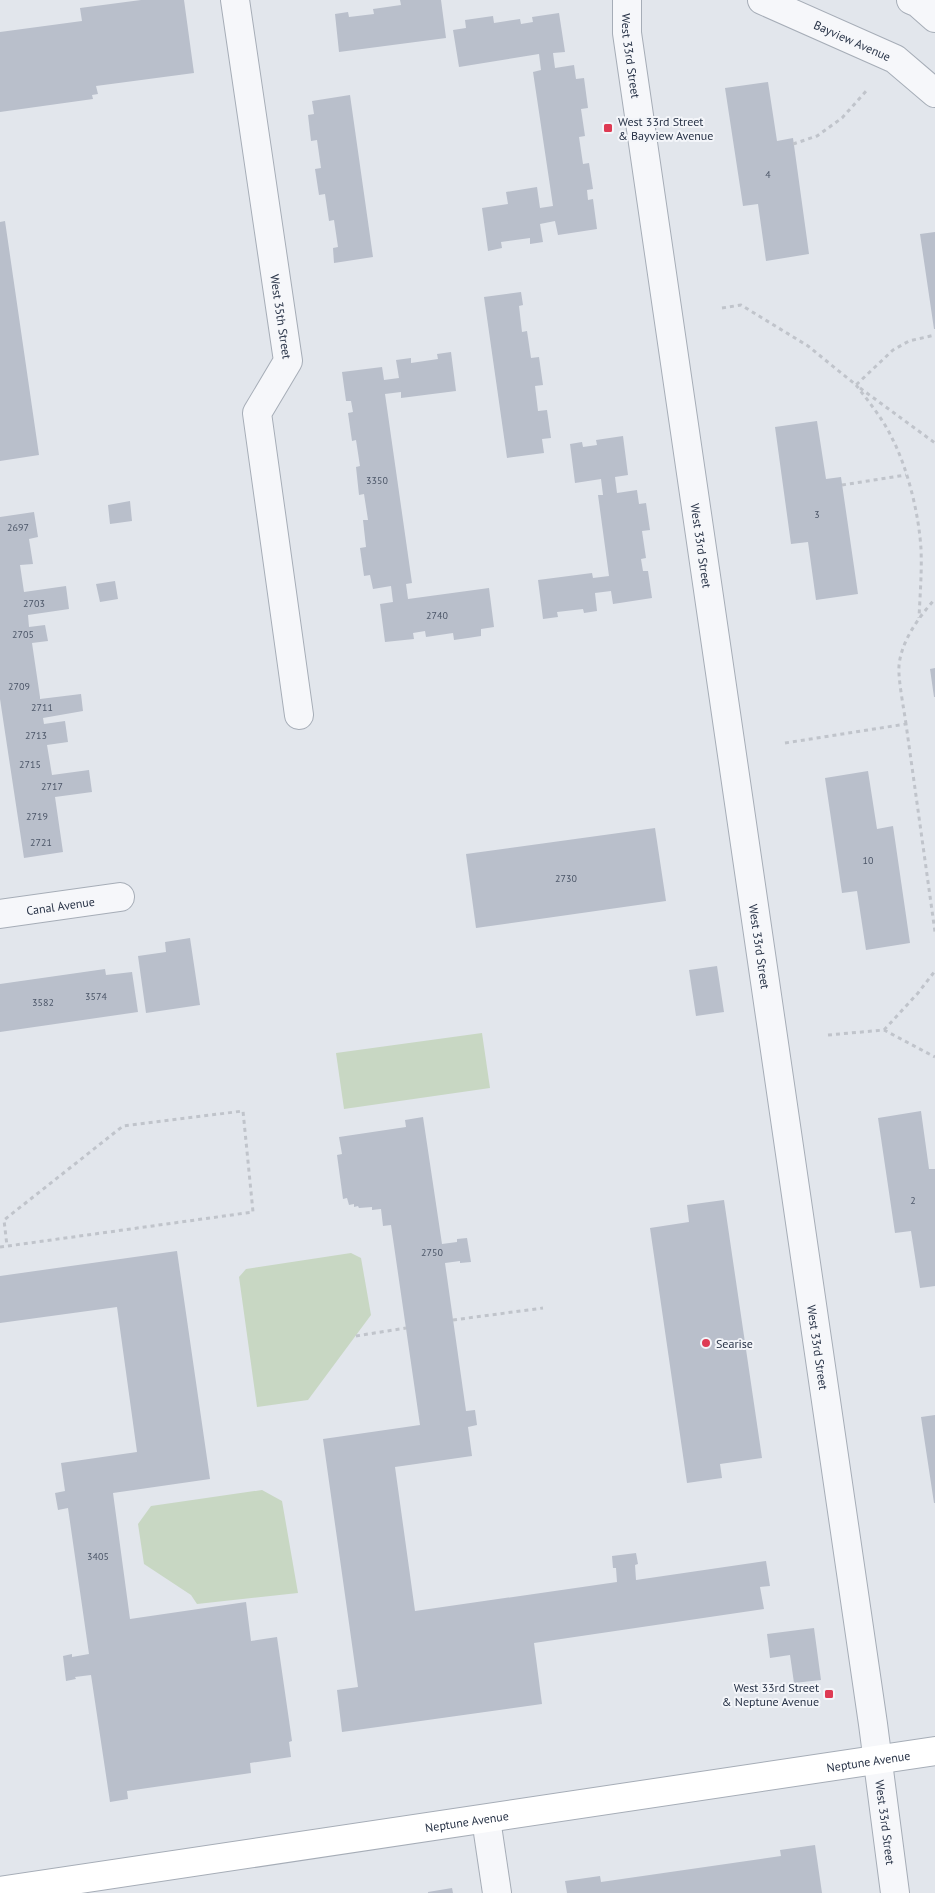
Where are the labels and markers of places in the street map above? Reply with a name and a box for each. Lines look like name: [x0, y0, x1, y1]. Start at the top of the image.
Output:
place label: West 33rd Street & Bayview Avenue: [618, 114, 713, 143]
marker: West 33rd Street & Bayview Avenue: [602, 122, 614, 134]
place label: Searise: [716, 1336, 753, 1351]
marker: Searise: [700, 1337, 712, 1349]
place label: West 33rd Street & Neptune Avenue: [722, 1680, 819, 1709]
marker: West 33rd Street & Neptune Avenue: [823, 1688, 835, 1700]

